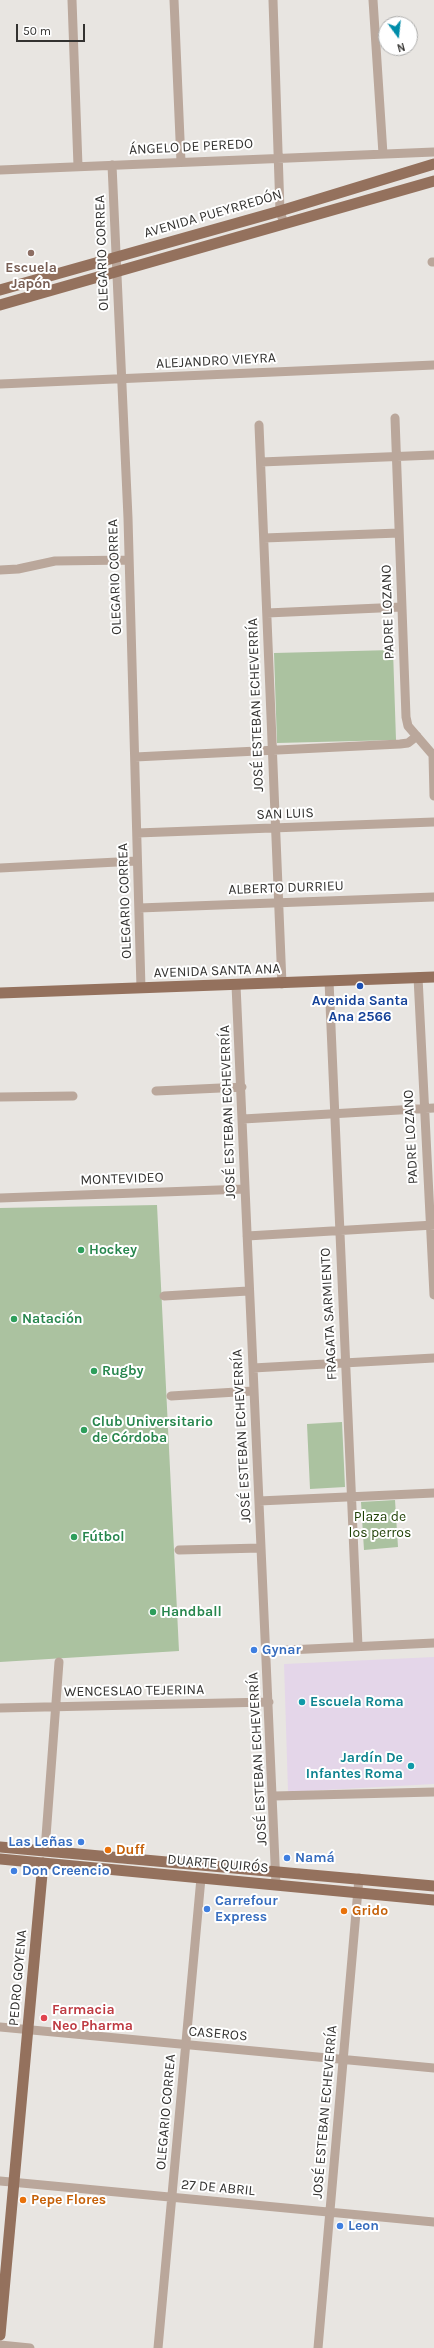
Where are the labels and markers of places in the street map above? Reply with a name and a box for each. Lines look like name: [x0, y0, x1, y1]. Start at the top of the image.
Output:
marker: Escuela Japón: [26, 248, 36, 258]
place label: Escuela Japón: [5, 260, 57, 292]
marker: Avenida Santa Ana 2566: [355, 981, 365, 991]
place label: Avenida Santa Ana 2566: [312, 993, 408, 1026]
place label: Hockey: [89, 1242, 137, 1258]
marker: Hockey: [76, 1245, 86, 1255]
place label: Natación: [22, 1311, 83, 1327]
marker: Natación: [9, 1314, 19, 1324]
place label: Rugby: [102, 1363, 144, 1379]
marker: Rugby: [89, 1366, 99, 1376]
place label: Club Universitario de Córdoba: [92, 1414, 213, 1446]
marker: Club Universitario de Córdoba: [79, 1425, 89, 1435]
place label: Fútbol: [82, 1529, 124, 1545]
marker: Fútbol: [69, 1532, 79, 1542]
place label: Handball: [161, 1604, 222, 1620]
marker: Handball: [148, 1607, 158, 1617]
place label: Gynar: [262, 1642, 301, 1658]
marker: Gynar: [249, 1645, 259, 1655]
place label: Escuela Roma: [310, 1694, 404, 1710]
marker: Escuela Roma: [297, 1697, 307, 1707]
place label: Jardín De Infantes Roma: [306, 1750, 403, 1782]
marker: Jardín De Infantes Roma: [406, 1761, 416, 1771]
place label: Las Leñas: [8, 1834, 73, 1850]
marker: Las Leñas: [76, 1837, 86, 1847]
place label: Duff: [116, 1842, 145, 1858]
marker: Duff: [103, 1845, 113, 1855]
place label: Namá: [295, 1850, 335, 1866]
marker: Namá: [282, 1853, 292, 1863]
place label: Don Creencio: [22, 1863, 110, 1879]
marker: Don Creencio: [9, 1866, 19, 1876]
place label: Carrefour Express: [215, 1893, 278, 1926]
place label: Grido: [352, 1903, 388, 1919]
marker: Carrefour Express: [202, 1904, 212, 1914]
marker: Grido: [339, 1906, 349, 1916]
place label: Farmacia Neo Pharma: [52, 2002, 133, 2034]
marker: Farmacia Neo Pharma: [39, 2013, 49, 2023]
place label: Pepe Flores: [31, 2192, 106, 2208]
marker: Pepe Flores: [18, 2195, 28, 2205]
place label: Leon: [348, 2218, 379, 2234]
marker: Leon: [335, 2221, 345, 2231]

